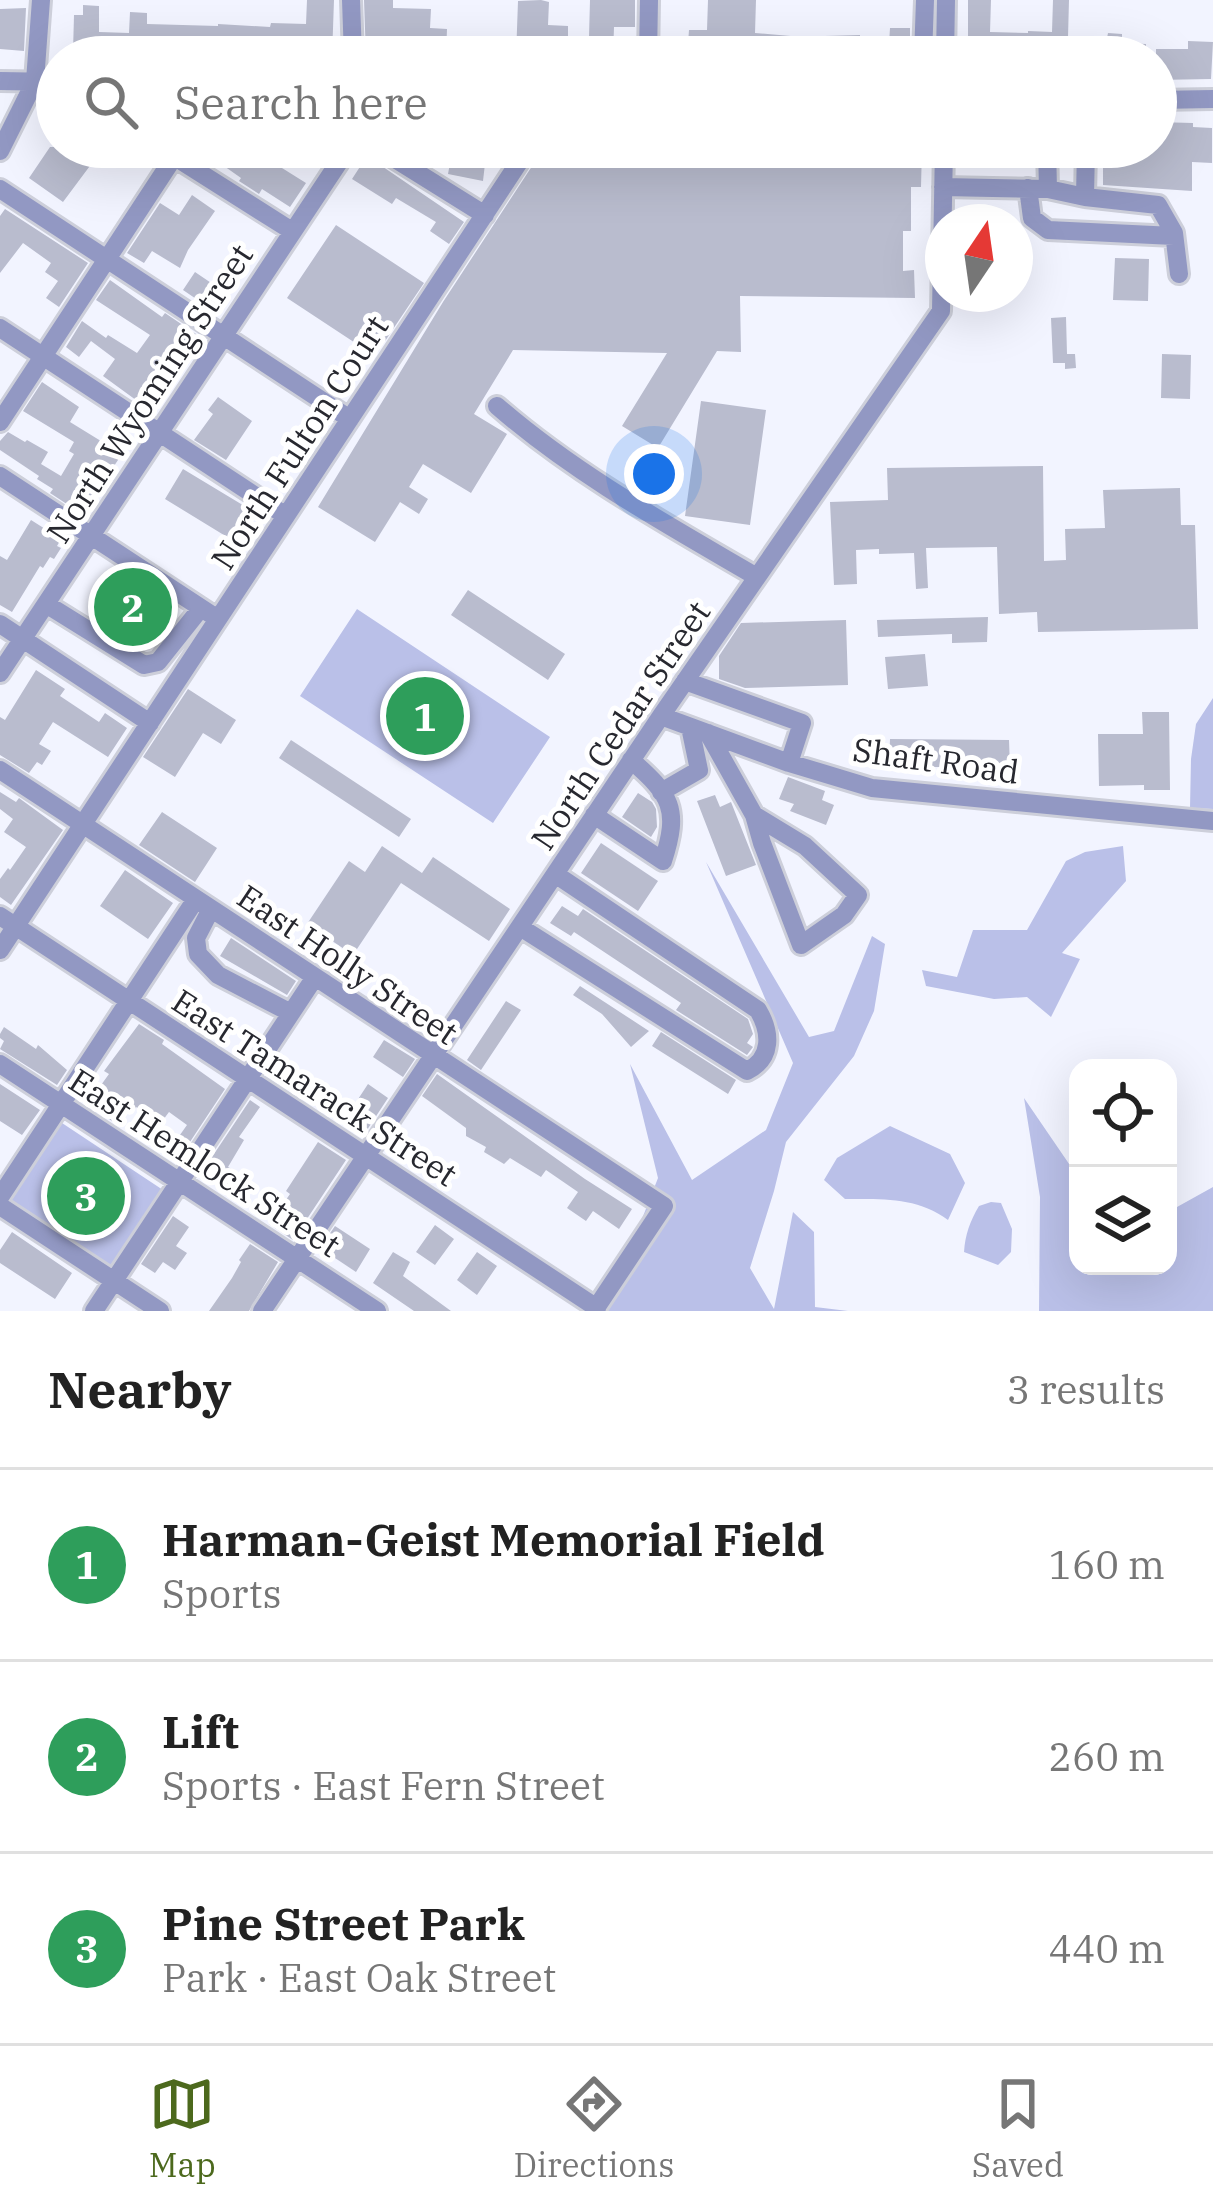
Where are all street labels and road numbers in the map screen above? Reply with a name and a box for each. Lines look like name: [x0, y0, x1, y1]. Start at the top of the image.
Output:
street label: North Wyoming Street: [36, 235, 262, 551]
street label: North Fulton Court: [201, 307, 397, 577]
street label: North Cedar Street: [521, 592, 719, 858]
street label: Shaft Road: [850, 727, 1022, 793]
street label: East Holly Street: [230, 874, 466, 1054]
street label: East Tamarack Street: [164, 979, 466, 1195]
street label: East Hemlock Street: [61, 1058, 349, 1266]

